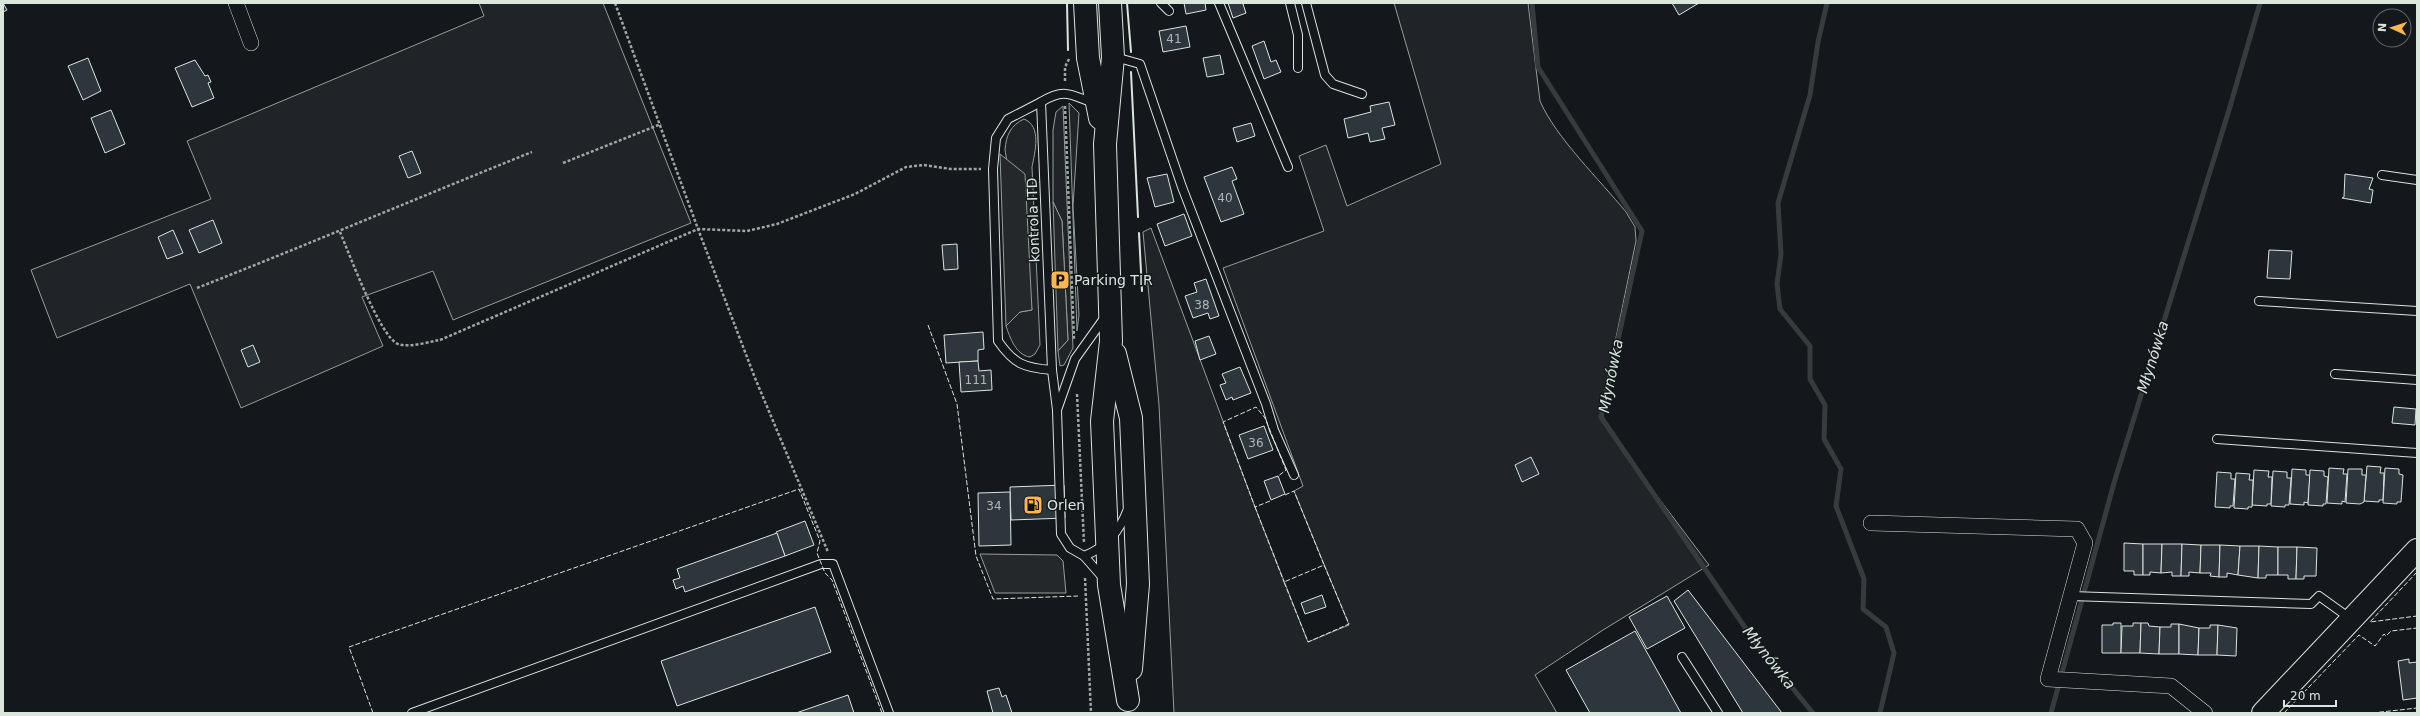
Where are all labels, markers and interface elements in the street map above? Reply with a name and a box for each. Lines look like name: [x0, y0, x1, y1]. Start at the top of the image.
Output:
north arrow: [2372, 8, 2412, 48]
text: N: [2376, 23, 2389, 32]
house number: 41: [1166, 32, 1182, 46]
street label: kontrola ITD: [1024, 177, 1042, 263]
house number: 40: [1217, 191, 1233, 205]
parking icon: Parking TIR: [1049, 269, 1071, 291]
place label: Parking TIR: [1074, 272, 1153, 288]
house number: 38: [1194, 298, 1210, 312]
water label: Młynówka: [2133, 319, 2173, 395]
water label: Młynówka: [1595, 337, 1627, 415]
house number: 111: [965, 373, 987, 387]
house number: 36: [1248, 436, 1264, 450]
fuel station icon: Orlen: [1022, 494, 1044, 516]
place label: Orlen: [1047, 497, 1085, 513]
house number: 34: [986, 499, 1002, 513]
water label: Młynówka: [1739, 623, 1799, 693]
scale bar: [2284, 682, 2336, 708]
text: 20 m: [2290, 689, 2321, 703]

